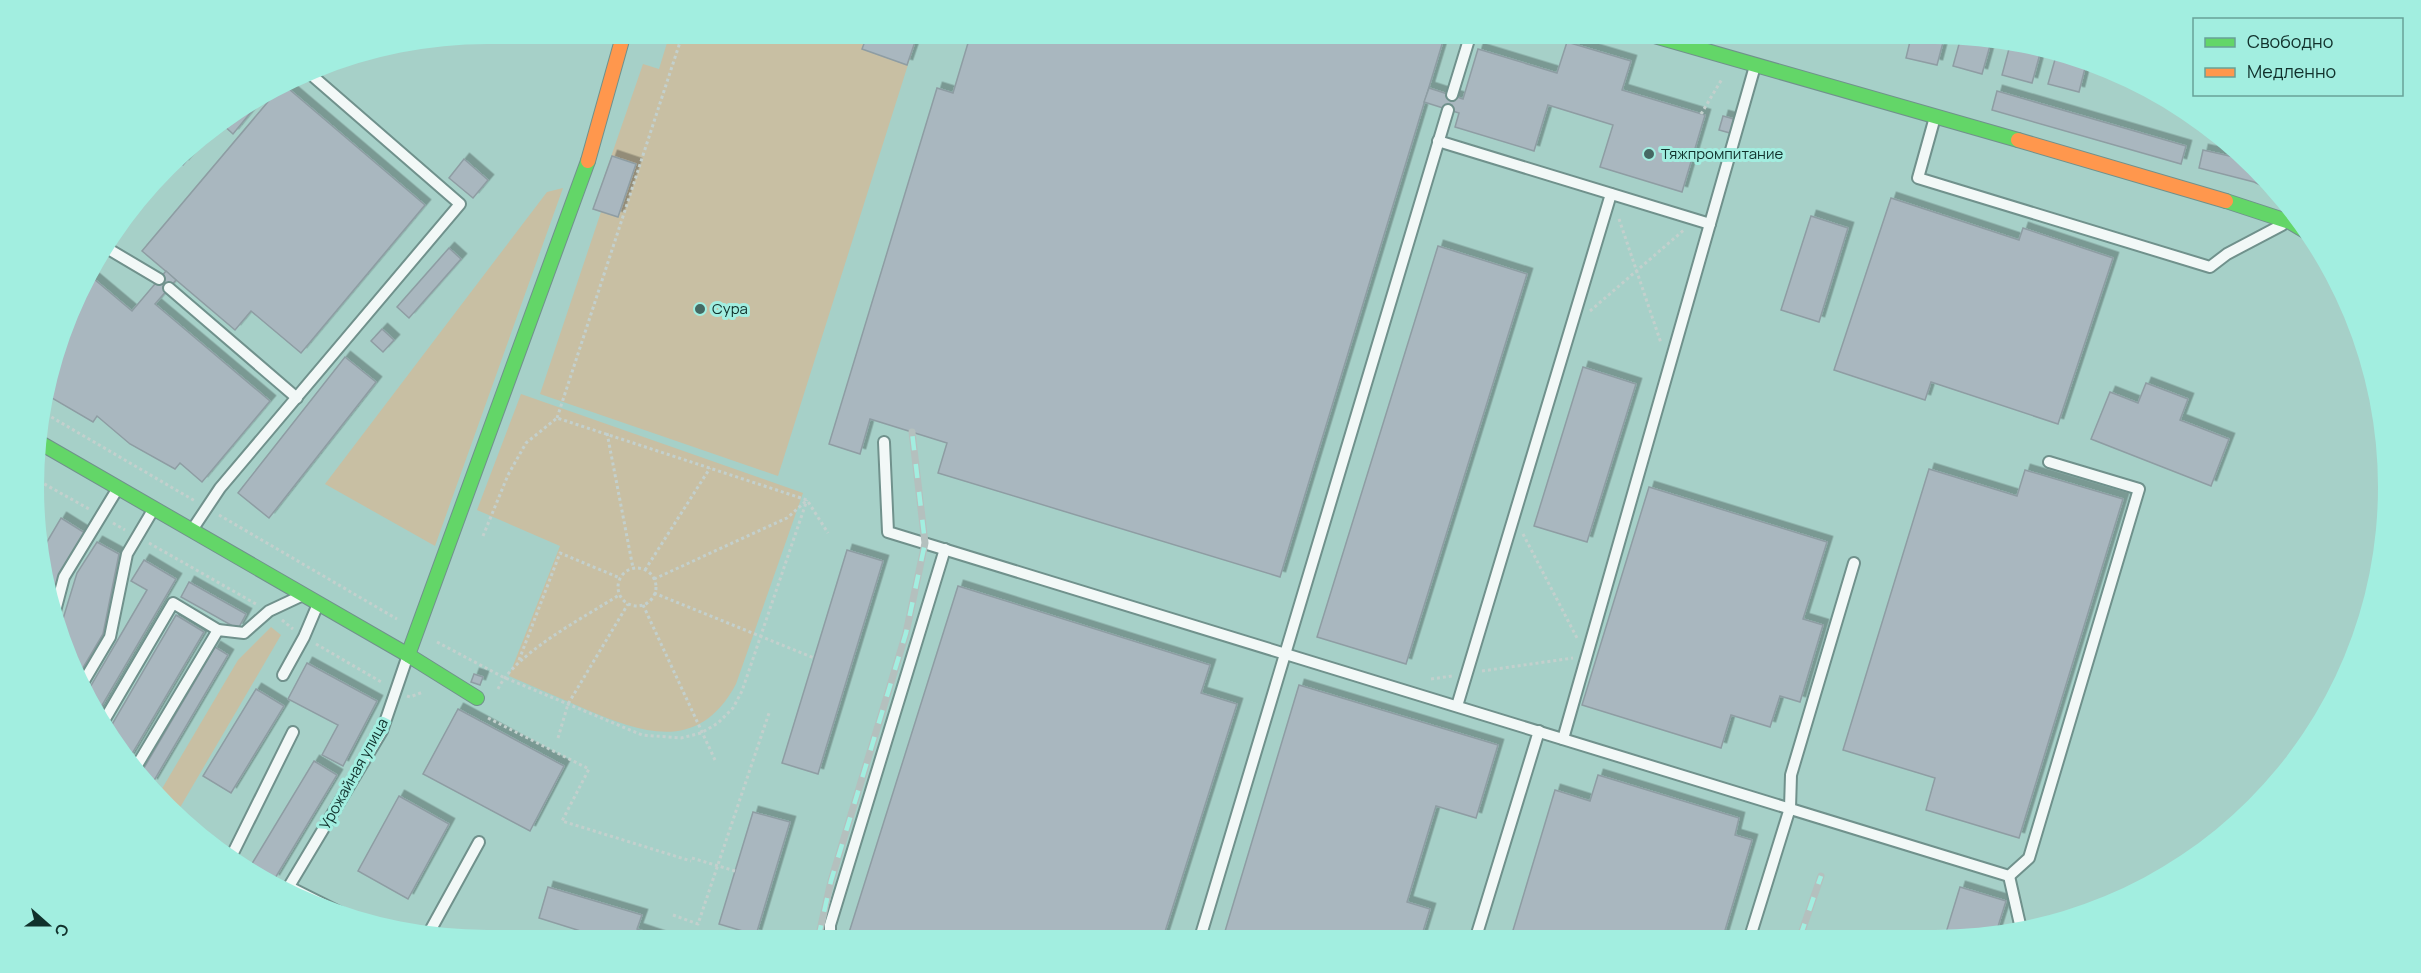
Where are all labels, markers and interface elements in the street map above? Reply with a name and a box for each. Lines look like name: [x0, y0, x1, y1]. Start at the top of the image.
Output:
legend: [2193, 18, 2403, 96]
text: Свободно: [2247, 29, 2333, 53]
text: Медленно: [2247, 59, 2336, 83]
place label: Тяжпромпитание: [1661, 143, 1783, 164]
marker: Тяжпромпитание: [1642, 147, 1656, 161]
place label: Сура: [712, 298, 748, 319]
marker: Сура: [693, 302, 707, 316]
street label: Урожайная улица: [314, 714, 393, 833]
north arrow: [18, 895, 78, 955]
text: С: [50, 921, 74, 940]

